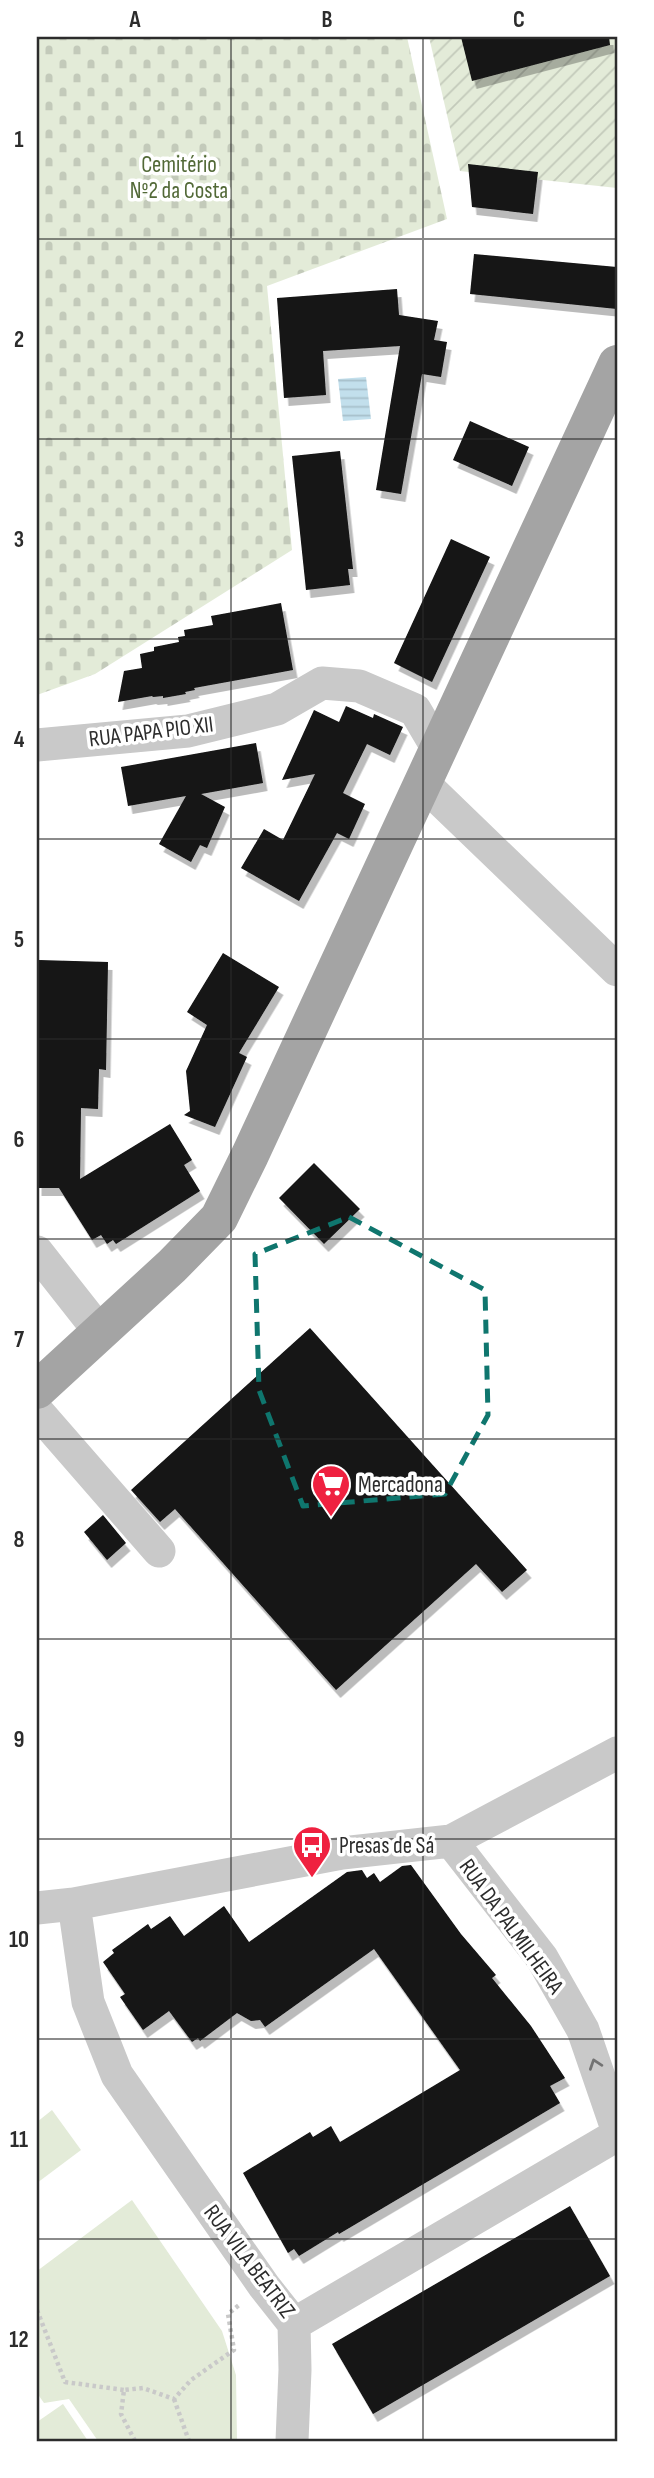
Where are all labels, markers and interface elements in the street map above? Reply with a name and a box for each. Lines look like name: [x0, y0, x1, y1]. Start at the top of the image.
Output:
text: A: [129, 6, 142, 34]
text: B: [322, 6, 333, 34]
text: C: [513, 6, 525, 34]
text: 1: [14, 126, 24, 154]
park label: Cemitério Nº2 da Costa: [130, 151, 228, 205]
text: 2: [14, 326, 24, 354]
text: 3: [14, 526, 24, 554]
street label: RUA PAPA PIO XII: [87, 710, 215, 754]
text: 4: [14, 726, 25, 754]
text: 5: [14, 926, 24, 954]
text: 6: [14, 1126, 24, 1154]
text: 7: [14, 1326, 24, 1354]
supermarket icon: Mercadona: [310, 1463, 352, 1518]
place label: Mercadona: [358, 1471, 443, 1499]
text: 8: [14, 1526, 25, 1554]
text: 9: [14, 1726, 24, 1754]
bus stop icon: Presas de Sá: [291, 1824, 333, 1879]
place label: Presas de Sá: [339, 1832, 434, 1860]
street label: RUA DA PALMILHEIRA: [453, 1854, 570, 2000]
text: 10: [9, 1926, 29, 1954]
one-way arrow: [589, 2058, 603, 2071]
text: 11: [10, 2126, 28, 2154]
street label: RUA VILA BEATRIZ: [197, 2199, 301, 2324]
text: 12: [9, 2326, 29, 2354]

